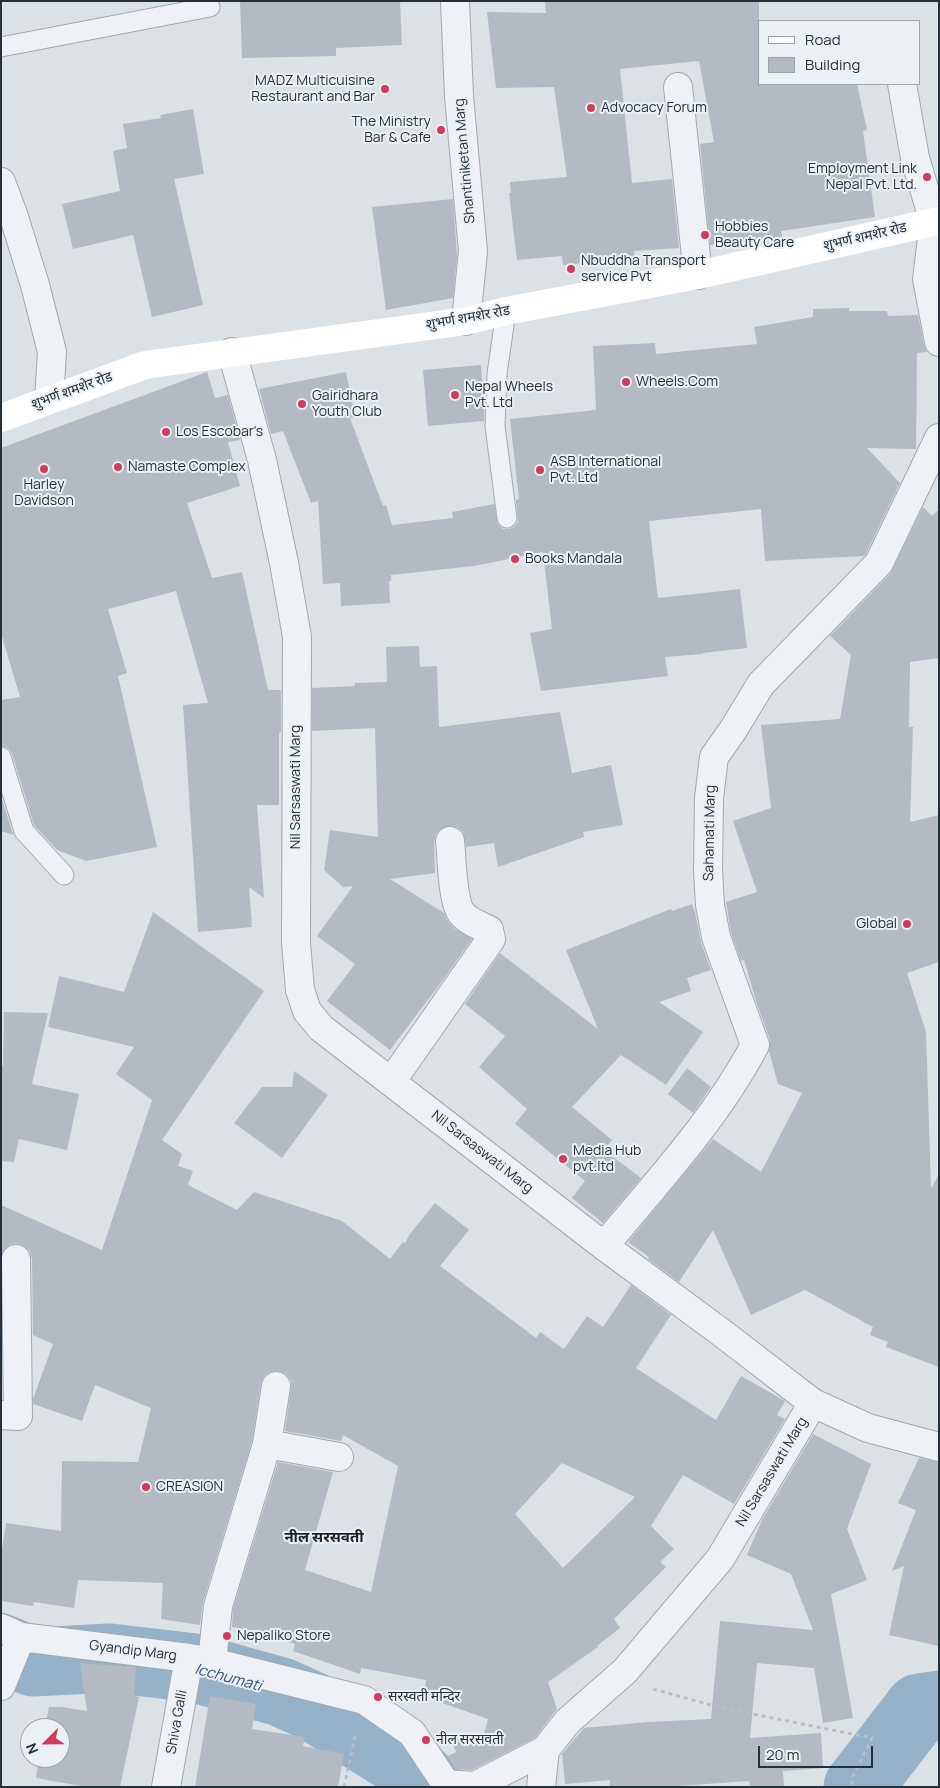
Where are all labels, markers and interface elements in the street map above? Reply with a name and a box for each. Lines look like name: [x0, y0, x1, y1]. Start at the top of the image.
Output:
legend: [758, 20, 920, 85]
text: Road: [805, 29, 841, 50]
text: Building: [805, 54, 860, 75]
place label: MADZ Multicuisine Restaurant and Bar: [251, 73, 375, 105]
marker: MADZ Multicuisine Restaurant and Bar: [379, 83, 391, 95]
street label: Shantiniketan Marg: [451, 98, 479, 224]
place label: Advocacy Forum: [601, 100, 707, 116]
marker: Advocacy Forum: [585, 102, 597, 114]
place label: The Ministry Bar & Cafe: [351, 114, 431, 146]
marker: The Ministry Bar & Cafe: [435, 124, 447, 136]
place label: Employment Link Nepal Pvt. Ltd.: [808, 161, 917, 193]
marker: Employment Link Nepal Pvt. Ltd.: [921, 171, 933, 183]
place label: Hobbies Beauty Care: [715, 219, 794, 252]
street label: शुभर्ण शमशेर रोड: [822, 219, 908, 255]
marker: Hobbies Beauty Care: [699, 229, 711, 241]
place label: Nbuddha Transport service Pvt: [581, 253, 706, 286]
marker: Nbuddha Transport service Pvt: [565, 263, 577, 275]
street label: शुभर्ण शमशेर रोड: [425, 302, 511, 334]
street label: शुभर्ण शमशेर रोड: [29, 369, 115, 413]
place label: Wheels.Com: [636, 374, 718, 390]
marker: Wheels.Com: [620, 376, 632, 388]
place label: Nepal Wheels Pvt. Ltd: [465, 379, 553, 412]
place label: Gairidhara Youth Club: [312, 388, 382, 421]
marker: Nepal Wheels Pvt. Ltd: [449, 389, 461, 401]
marker: Gairidhara Youth Club: [296, 398, 308, 410]
place label: Los Escobar's: [176, 424, 263, 440]
marker: Los Escobar's: [160, 426, 172, 438]
place label: ASB International Pvt. Ltd: [550, 454, 661, 487]
place label: Namaste Complex: [128, 459, 246, 475]
marker: Namaste Complex: [112, 461, 124, 473]
marker: Harley Davidson: [38, 463, 50, 475]
marker: ASB International Pvt. Ltd: [534, 464, 546, 476]
place label: Harley Davidson: [14, 477, 74, 510]
place label: Books Mandala: [525, 551, 622, 567]
marker: Books Mandala: [509, 553, 521, 565]
street label: Nil Sarsaswati Marg: [288, 725, 304, 849]
street label: Sahamati Marg: [701, 785, 719, 881]
place label: Global: [856, 916, 897, 932]
marker: Global: [901, 918, 913, 930]
street label: Nil Sarsaswati Marg: [428, 1107, 536, 1197]
place label: Media Hub pvt.ltd: [573, 1143, 641, 1176]
marker: Media Hub pvt.ltd: [557, 1153, 569, 1165]
street label: Nil Sarsaswati Marg: [733, 1414, 811, 1530]
place label: CREASION: [156, 1479, 223, 1495]
marker: CREASION: [140, 1481, 152, 1493]
district label: नील सरसवती: [284, 1529, 364, 1547]
place label: Nepaliko Store: [237, 1628, 330, 1644]
marker: Nepaliko Store: [221, 1630, 233, 1642]
street label: Gyandip Marg: [88, 1637, 178, 1665]
water label: Icchumati: [193, 1660, 263, 1696]
street label: Shiva Galli: [163, 1689, 191, 1755]
place label: सरस्वती मन्दिर: [388, 1689, 460, 1705]
marker: सरस्वती मन्दिर: [372, 1691, 384, 1703]
north arrow: [20, 1718, 70, 1768]
place label: नील सरसवती: [436, 1732, 504, 1748]
marker: नील सरसवती: [420, 1734, 432, 1746]
scale bar: [760, 1736, 875, 1768]
text: N: [21, 1740, 42, 1757]
text: 20 m: [766, 1744, 799, 1765]

